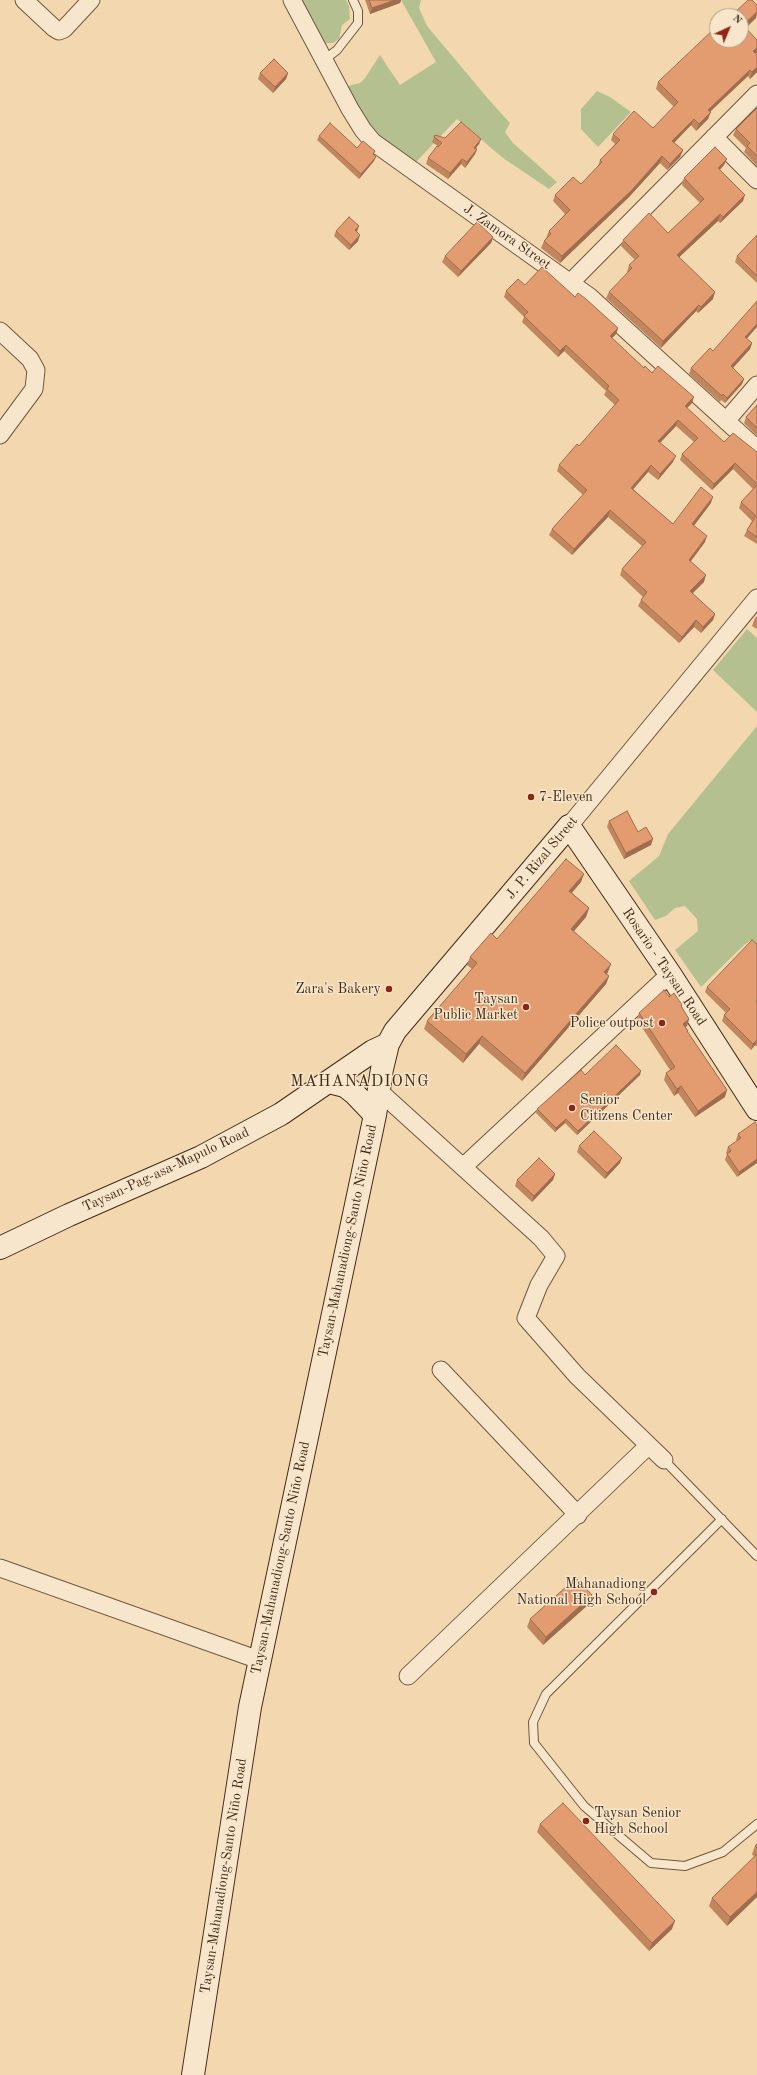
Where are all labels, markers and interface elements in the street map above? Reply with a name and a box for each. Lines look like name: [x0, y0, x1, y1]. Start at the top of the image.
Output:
north arrow: [709, 8, 749, 48]
text: N: [730, 13, 744, 27]
street label: J. Zamora Street: [460, 201, 554, 273]
place label: 7-Eleven: [539, 789, 593, 805]
marker: 7-Eleven: [526, 792, 536, 802]
street label: J. P. Rizal Street: [502, 813, 582, 903]
street label: Rosario - Taysan Road: [618, 905, 710, 1029]
place label: Zara's Bakery: [295, 981, 381, 997]
marker: Zara's Bakery: [384, 984, 394, 994]
place label: Taysan Public Market: [433, 991, 518, 1024]
marker: Taysan Public Market: [521, 1002, 531, 1012]
place label: Police outpost: [570, 1015, 654, 1031]
marker: Police outpost: [657, 1018, 667, 1028]
district label: MAHANADIONG: [290, 1072, 430, 1092]
place label: Senior Citizens Center: [580, 1092, 672, 1124]
marker: Senior Citizens Center: [567, 1103, 577, 1113]
street label: Taysan-Mahanadiong-Santo Niño Road: [315, 1123, 381, 1359]
street label: Taysan-Pag-asa-Mapulo Road: [80, 1124, 252, 1216]
street label: Taysan-Mahanadiong-Santo Niño Road: [248, 1440, 314, 1676]
place label: Mahanadiong National High School: [517, 1576, 646, 1608]
marker: Mahanadiong National High School: [649, 1587, 659, 1597]
street label: Taysan-Mahanadiong-Santo Niño Road: [197, 1757, 251, 1995]
place label: Taysan Senior High School: [594, 1805, 681, 1838]
marker: Taysan Senior High School: [581, 1816, 591, 1826]

